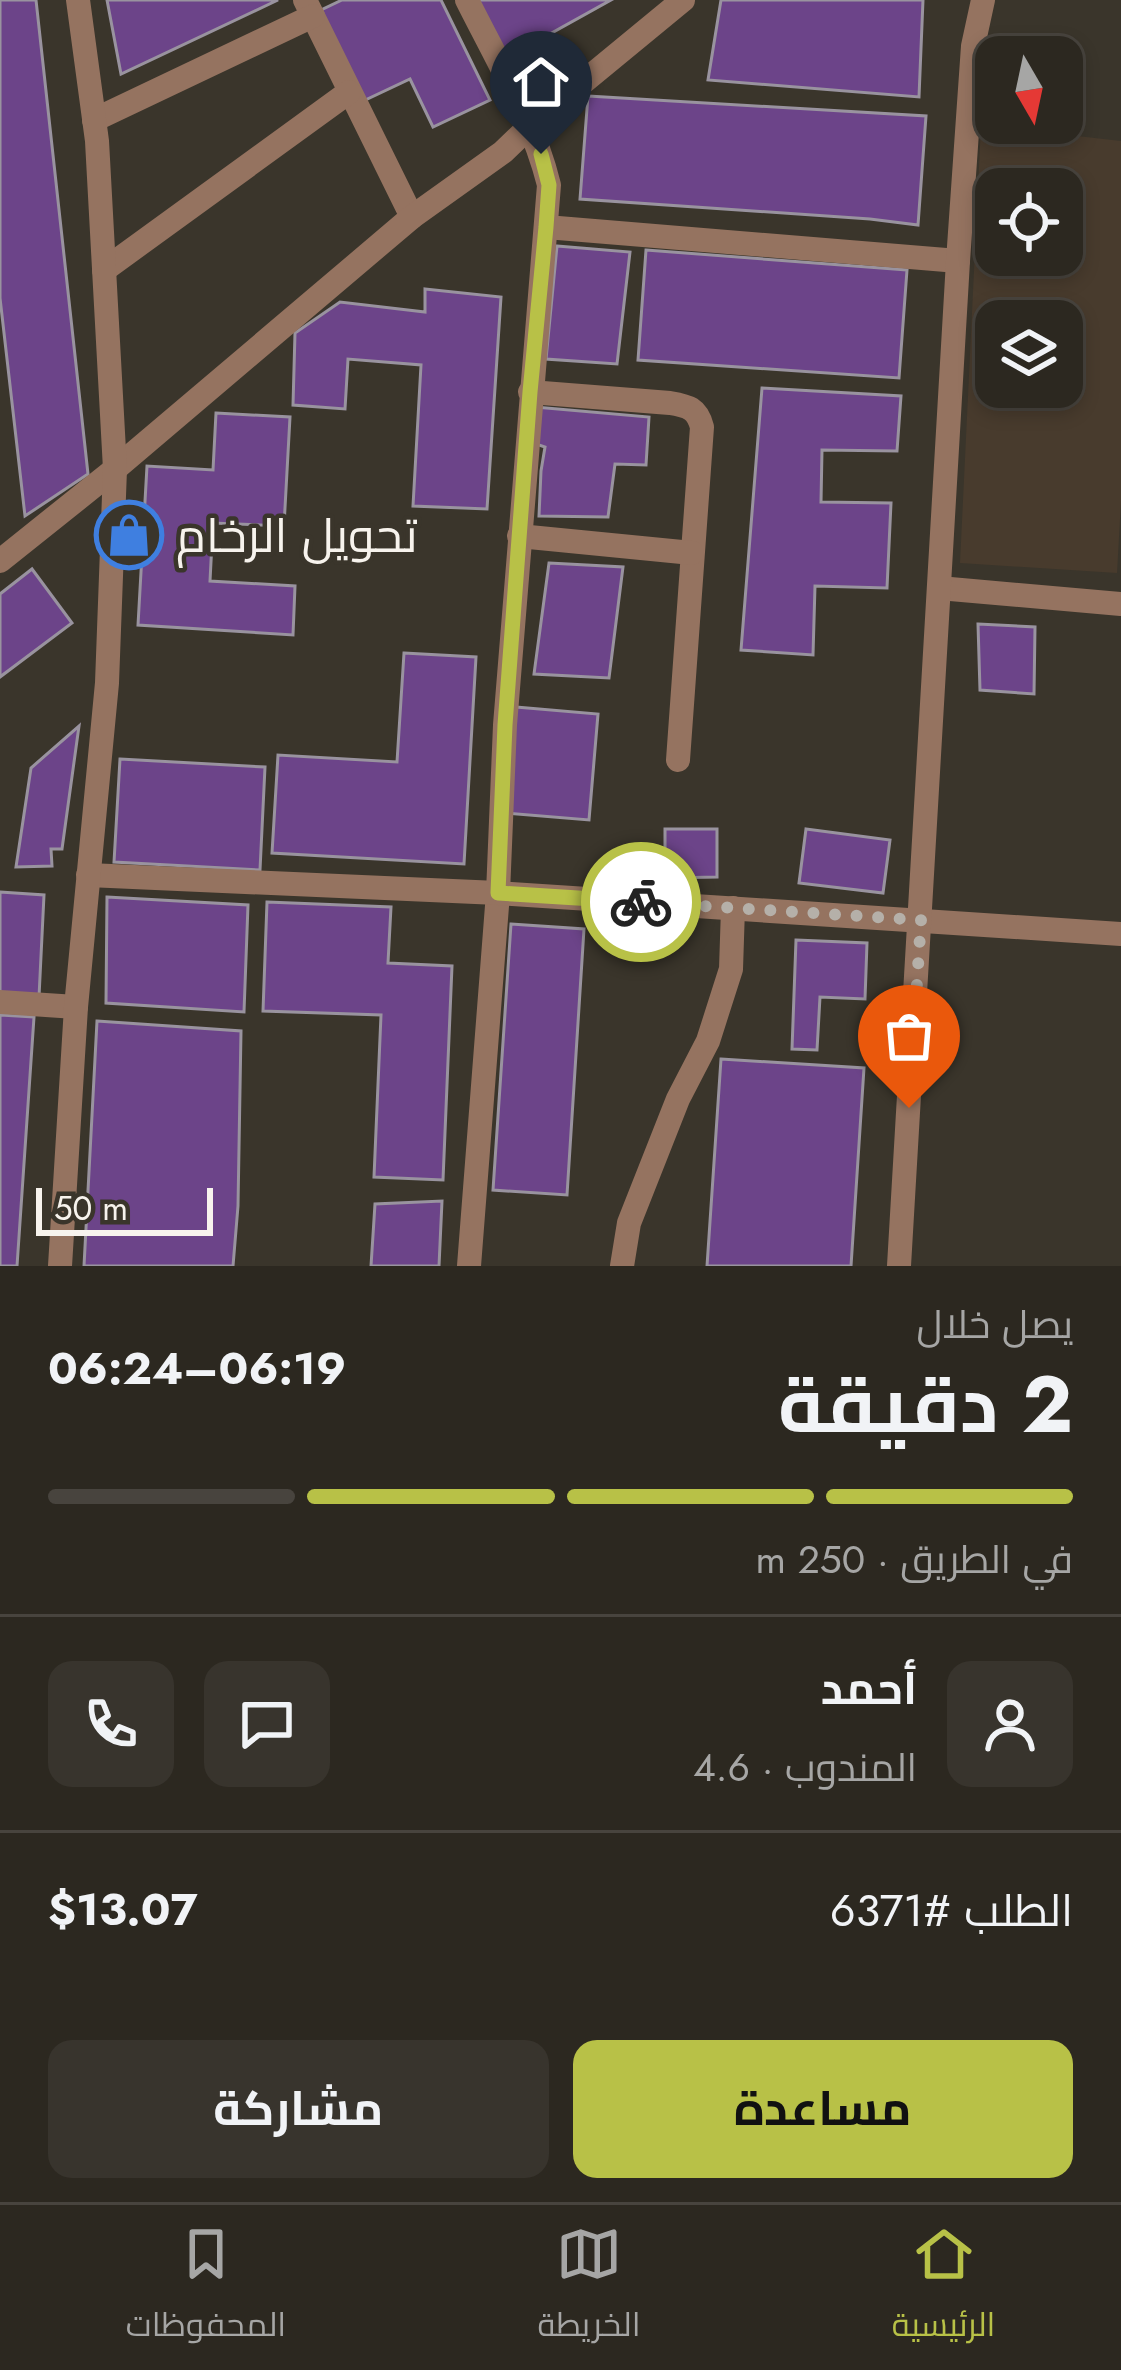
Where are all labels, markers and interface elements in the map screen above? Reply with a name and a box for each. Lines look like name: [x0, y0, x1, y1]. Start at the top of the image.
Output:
pin: [490, 31, 592, 154]
north arrow: [975, 36, 1083, 144]
map controls: [975, 36, 1083, 408]
icon: home: [508, 49, 574, 115]
button: locate: [975, 168, 1083, 276]
button: layers: [975, 300, 1083, 408]
shop icon: تحويل الرخام: [94, 500, 164, 570]
place label: تحويل الرخام: [176, 501, 418, 570]
courier: [581, 842, 701, 962]
icon: bike: [608, 869, 674, 935]
pin: [858, 985, 960, 1108]
icon: bag: [876, 1003, 942, 1069]
scale bar: [36, 1182, 213, 1235]
text: 50 m: [54, 1185, 128, 1232]
text: يصل خلال: [917, 1296, 1073, 1353]
text: 06:19–06:24: [48, 1336, 346, 1401]
text: 2 دقيقة: [778, 1349, 1073, 1461]
text: في الطريق · 250 m: [756, 1531, 1073, 1588]
text: أحمد: [821, 1656, 917, 1721]
button: phone: [48, 1661, 174, 1787]
button: chat: [204, 1661, 330, 1787]
button: person: [947, 1661, 1073, 1787]
text: المندوب · 4.6: [693, 1739, 917, 1796]
text: $13.07: [48, 1877, 198, 1942]
text: الطلب #6371: [830, 1878, 1073, 1943]
button: مشاركة: [48, 2040, 549, 2178]
button: مساعدة: [573, 2040, 1073, 2178]
tab: المحفوظات: [126, 2221, 286, 2355]
tab: الخريطة: [538, 2221, 641, 2355]
tab: الرئيسية: [892, 2221, 995, 2355]

